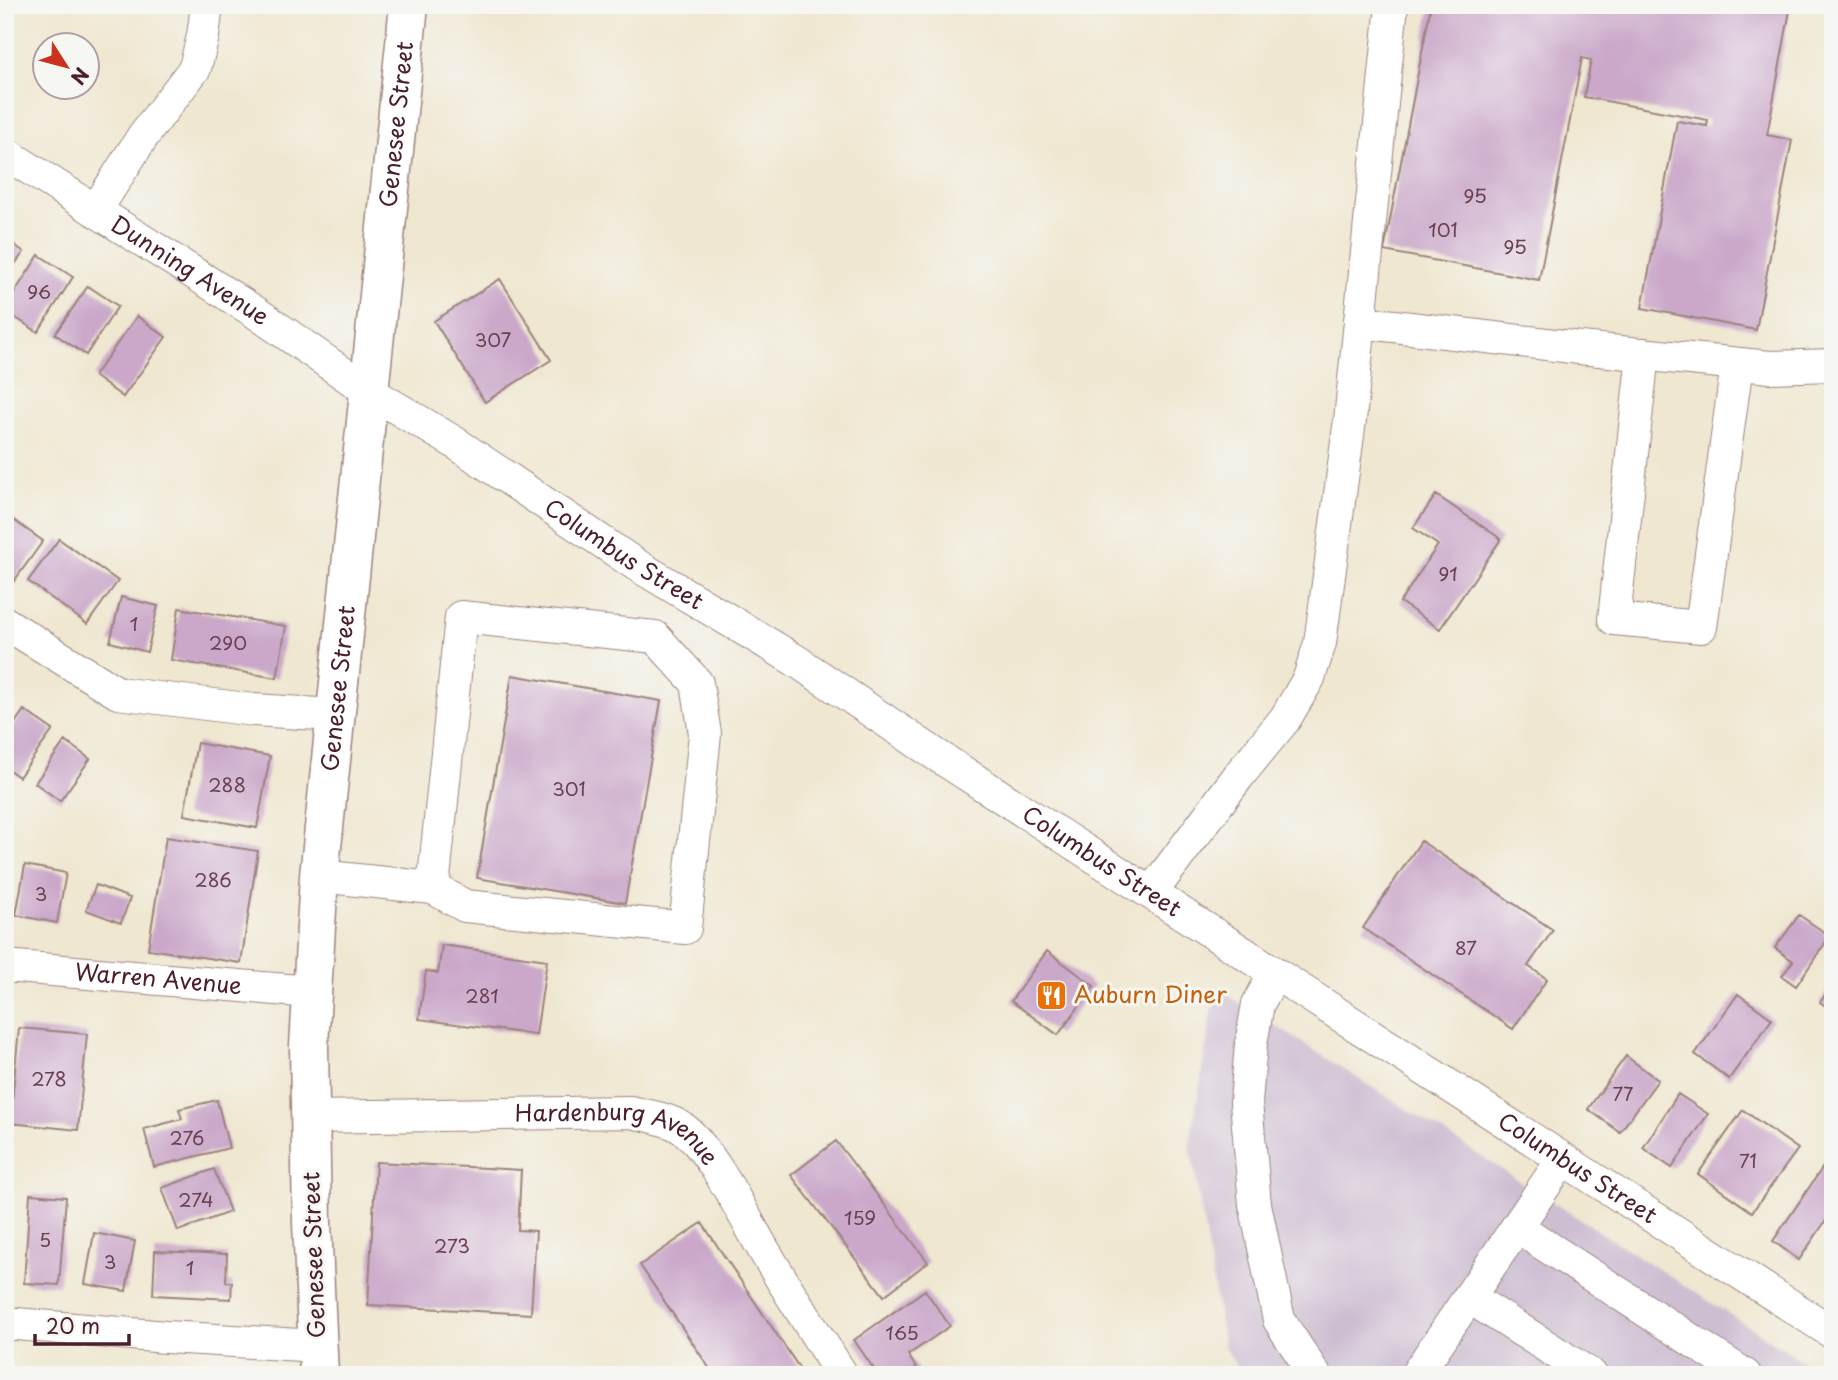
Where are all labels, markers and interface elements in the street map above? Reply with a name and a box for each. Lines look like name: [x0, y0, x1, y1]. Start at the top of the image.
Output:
north arrow: [32, 32, 102, 102]
street label: Genesee Street: [369, 40, 421, 209]
text: N: [65, 62, 96, 91]
house number: 95: [1463, 181, 1487, 209]
street label: Dunning Avenue: [104, 206, 277, 333]
house number: 101: [1428, 215, 1458, 243]
house number: 95: [1503, 232, 1527, 260]
house number: 96: [27, 277, 51, 305]
house number: 307: [475, 325, 512, 353]
street label: Columbus Street: [538, 489, 711, 617]
house number: 91: [1438, 559, 1458, 587]
street label: Genesee Street: [311, 604, 363, 773]
house number: 1: [130, 609, 138, 637]
house number: 290: [209, 628, 247, 656]
house number: 288: [208, 770, 246, 798]
house number: 301: [552, 774, 586, 802]
street label: Columbus Street: [1016, 796, 1189, 925]
house number: 286: [194, 865, 232, 893]
house number: 3: [35, 879, 47, 907]
house number: 87: [1455, 933, 1477, 961]
street label: Warren Avenue: [74, 953, 243, 1002]
place label: Auburn Diner: [1074, 976, 1227, 1011]
restaurant icon: Auburn Diner: [1034, 978, 1068, 1012]
house number: 281: [465, 981, 499, 1009]
house number: 278: [31, 1064, 67, 1092]
house number: 77: [1613, 1079, 1633, 1107]
street label: Hardenburg Avenue: [514, 1093, 728, 1172]
street label: Columbus Street: [1492, 1103, 1665, 1231]
house number: 276: [170, 1123, 204, 1151]
house number: 71: [1739, 1146, 1757, 1174]
street label: Genesee Street: [292, 1171, 333, 1339]
house number: 274: [178, 1185, 214, 1213]
house number: 159: [844, 1203, 876, 1231]
house number: 5: [39, 1225, 51, 1253]
house number: 273: [434, 1231, 470, 1259]
house number: 3: [104, 1247, 116, 1275]
house number: 1: [186, 1253, 194, 1281]
scale bar: [35, 1303, 130, 1347]
text: 20 m: [46, 1309, 100, 1341]
house number: 165: [885, 1318, 919, 1346]

